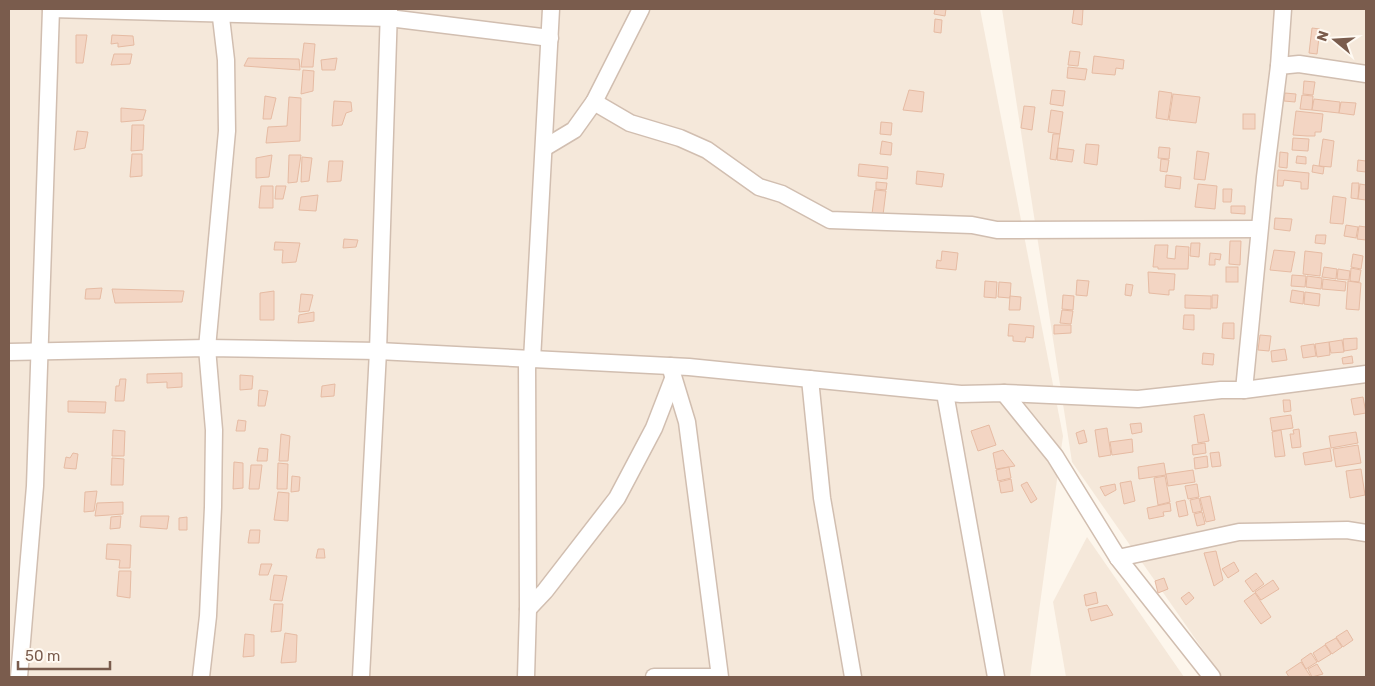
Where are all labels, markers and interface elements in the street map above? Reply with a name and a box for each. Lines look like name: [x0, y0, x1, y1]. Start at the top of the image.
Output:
north arrow: [1310, 15, 1360, 65]
text: N: [1313, 29, 1333, 44]
scale bar: [18, 638, 110, 670]
text: 50 m: [25, 647, 60, 665]

